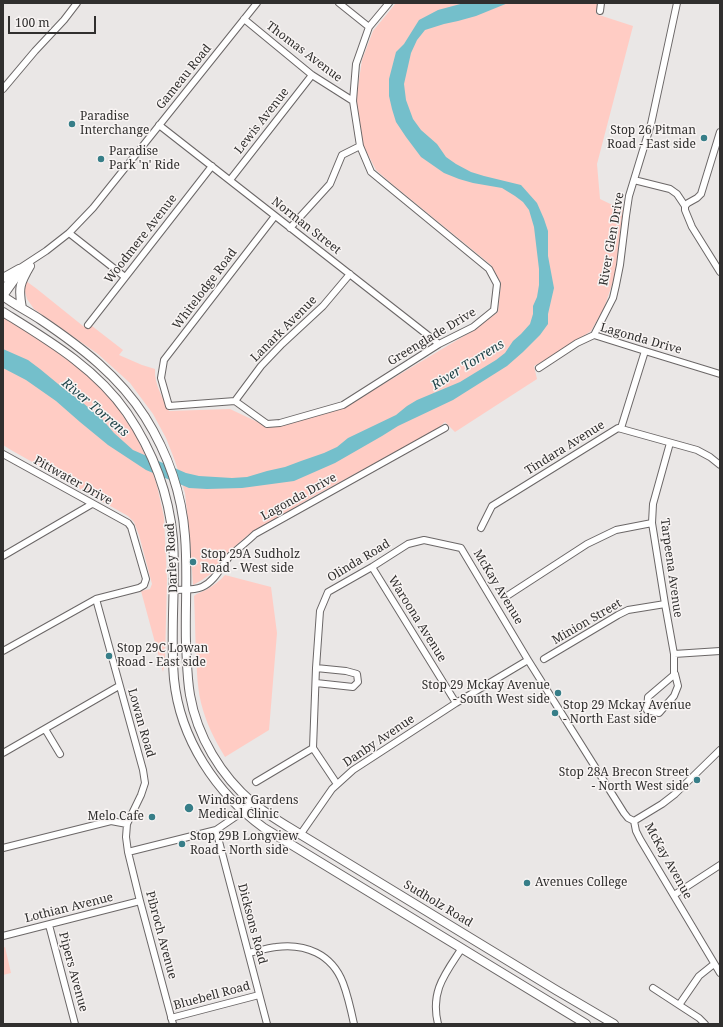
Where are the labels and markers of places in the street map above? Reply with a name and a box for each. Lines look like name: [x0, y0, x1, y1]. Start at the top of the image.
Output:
place label: Paradise Interchange: [80, 110, 149, 138]
marker: Paradise Interchange: [67, 119, 77, 129]
place label: Stop 26 Pitman Road - East side: [607, 124, 696, 152]
marker: Stop 26 Pitman Road - East side: [699, 133, 709, 143]
place label: Paradise Park 'n' Ride: [109, 145, 180, 173]
marker: Paradise Park 'n' Ride: [96, 154, 106, 164]
place label: Stop 29A Sudholz Road - West side: [201, 548, 300, 576]
marker: Stop 29A Sudholz Road - West side: [188, 557, 198, 567]
place label: Stop 29C Lowan Road - East side: [117, 642, 208, 670]
marker: Stop 29C Lowan Road - East side: [104, 651, 114, 661]
place label: Stop 29 Mckay Avenue - South West side: [422, 679, 550, 707]
marker: Stop 29 Mckay Avenue - South West side: [553, 688, 563, 698]
place label: Stop 29 Mckay Avenue - North East side: [563, 699, 691, 727]
marker: Stop 29 Mckay Avenue - North East side: [550, 708, 560, 718]
place label: Stop 28A Brecon Street - North West side: [559, 766, 689, 794]
marker: Stop 28A Brecon Street - North West side: [692, 775, 702, 785]
place label: Windsor Gardens Medical Clinic: [198, 794, 299, 822]
marker: Windsor Gardens Medical Clinic: [183, 802, 195, 814]
place label: Melo Cafe: [88, 810, 144, 824]
marker: Melo Cafe: [147, 812, 157, 822]
place label: Stop 29B Longview Road - North side: [190, 830, 299, 858]
marker: Stop 29B Longview Road - North side: [177, 839, 187, 849]
place label: Avenues College: [535, 876, 627, 890]
marker: Avenues College: [522, 878, 532, 888]

